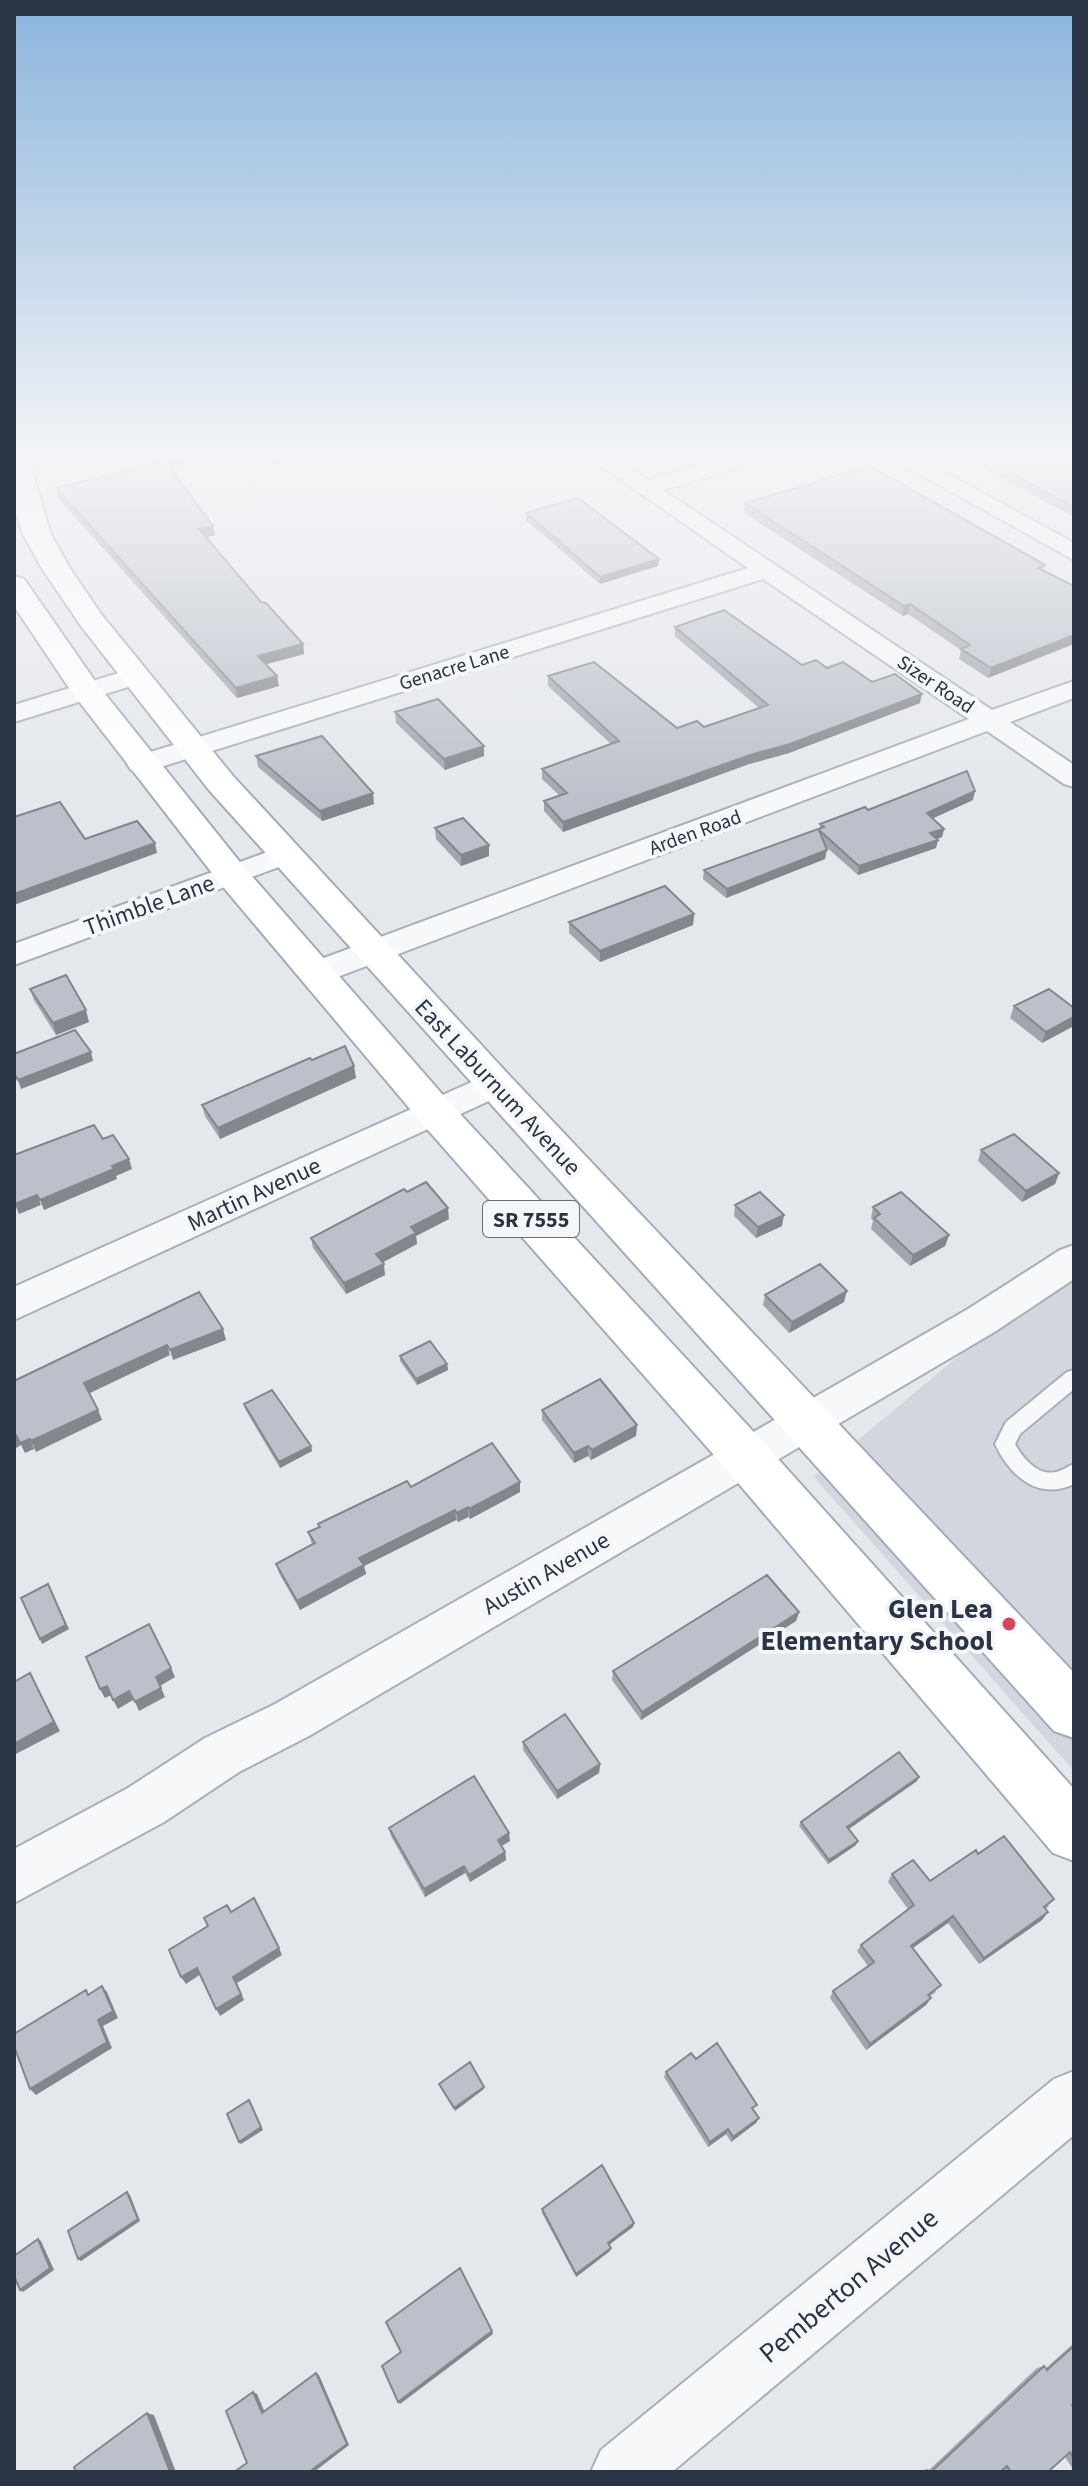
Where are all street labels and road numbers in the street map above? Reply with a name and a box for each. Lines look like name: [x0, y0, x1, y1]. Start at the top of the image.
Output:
street label: Genacre Lane: [396, 638, 513, 698]
street label: Sizer Road: [891, 649, 980, 721]
street label: Arden Road: [645, 803, 745, 863]
street label: Thimble Lane: [79, 866, 219, 945]
street label: East Laburnum Avenue: [406, 991, 589, 1184]
street label: Martin Avenue: [182, 1148, 327, 1241]
road number: SR 7555: [483, 1201, 579, 1237]
street label: Austin Avenue: [476, 1523, 616, 1624]
street label: Pemberton Avenue: [750, 2199, 947, 2373]

